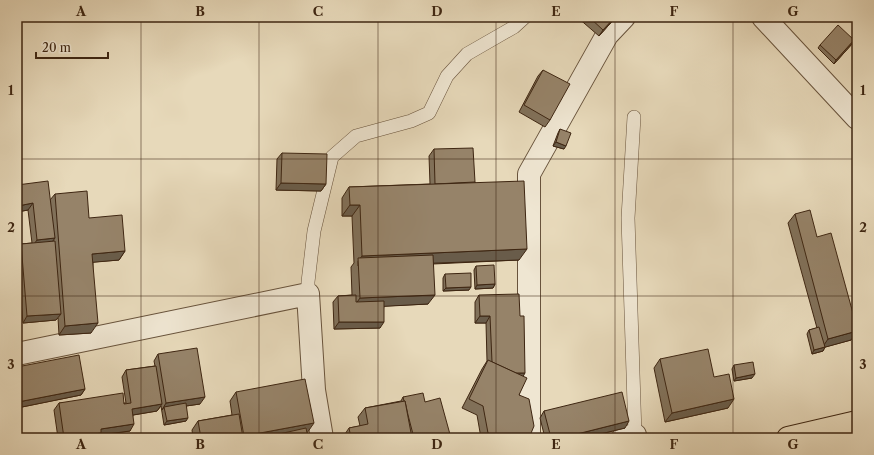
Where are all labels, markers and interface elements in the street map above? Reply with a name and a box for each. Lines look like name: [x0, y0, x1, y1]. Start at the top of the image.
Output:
text: A: [75, 3, 87, 19]
text: B: [195, 3, 205, 19]
text: C: [313, 3, 323, 19]
text: D: [431, 3, 443, 19]
text: E: [551, 3, 561, 19]
text: F: [670, 3, 679, 19]
text: G: [787, 3, 799, 19]
scale bar: [36, 34, 108, 60]
text: 20 m: [42, 40, 71, 55]
text: 1: [8, 82, 14, 98]
text: 1: [860, 82, 866, 98]
text: 2: [7, 219, 15, 235]
text: 2: [859, 219, 867, 235]
text: 3: [7, 356, 15, 372]
text: 3: [859, 356, 867, 372]
text: A: [75, 436, 87, 452]
text: B: [195, 436, 205, 452]
text: C: [313, 436, 323, 452]
text: D: [431, 436, 443, 452]
text: E: [551, 436, 561, 452]
text: F: [670, 436, 679, 452]
text: G: [787, 436, 799, 452]

